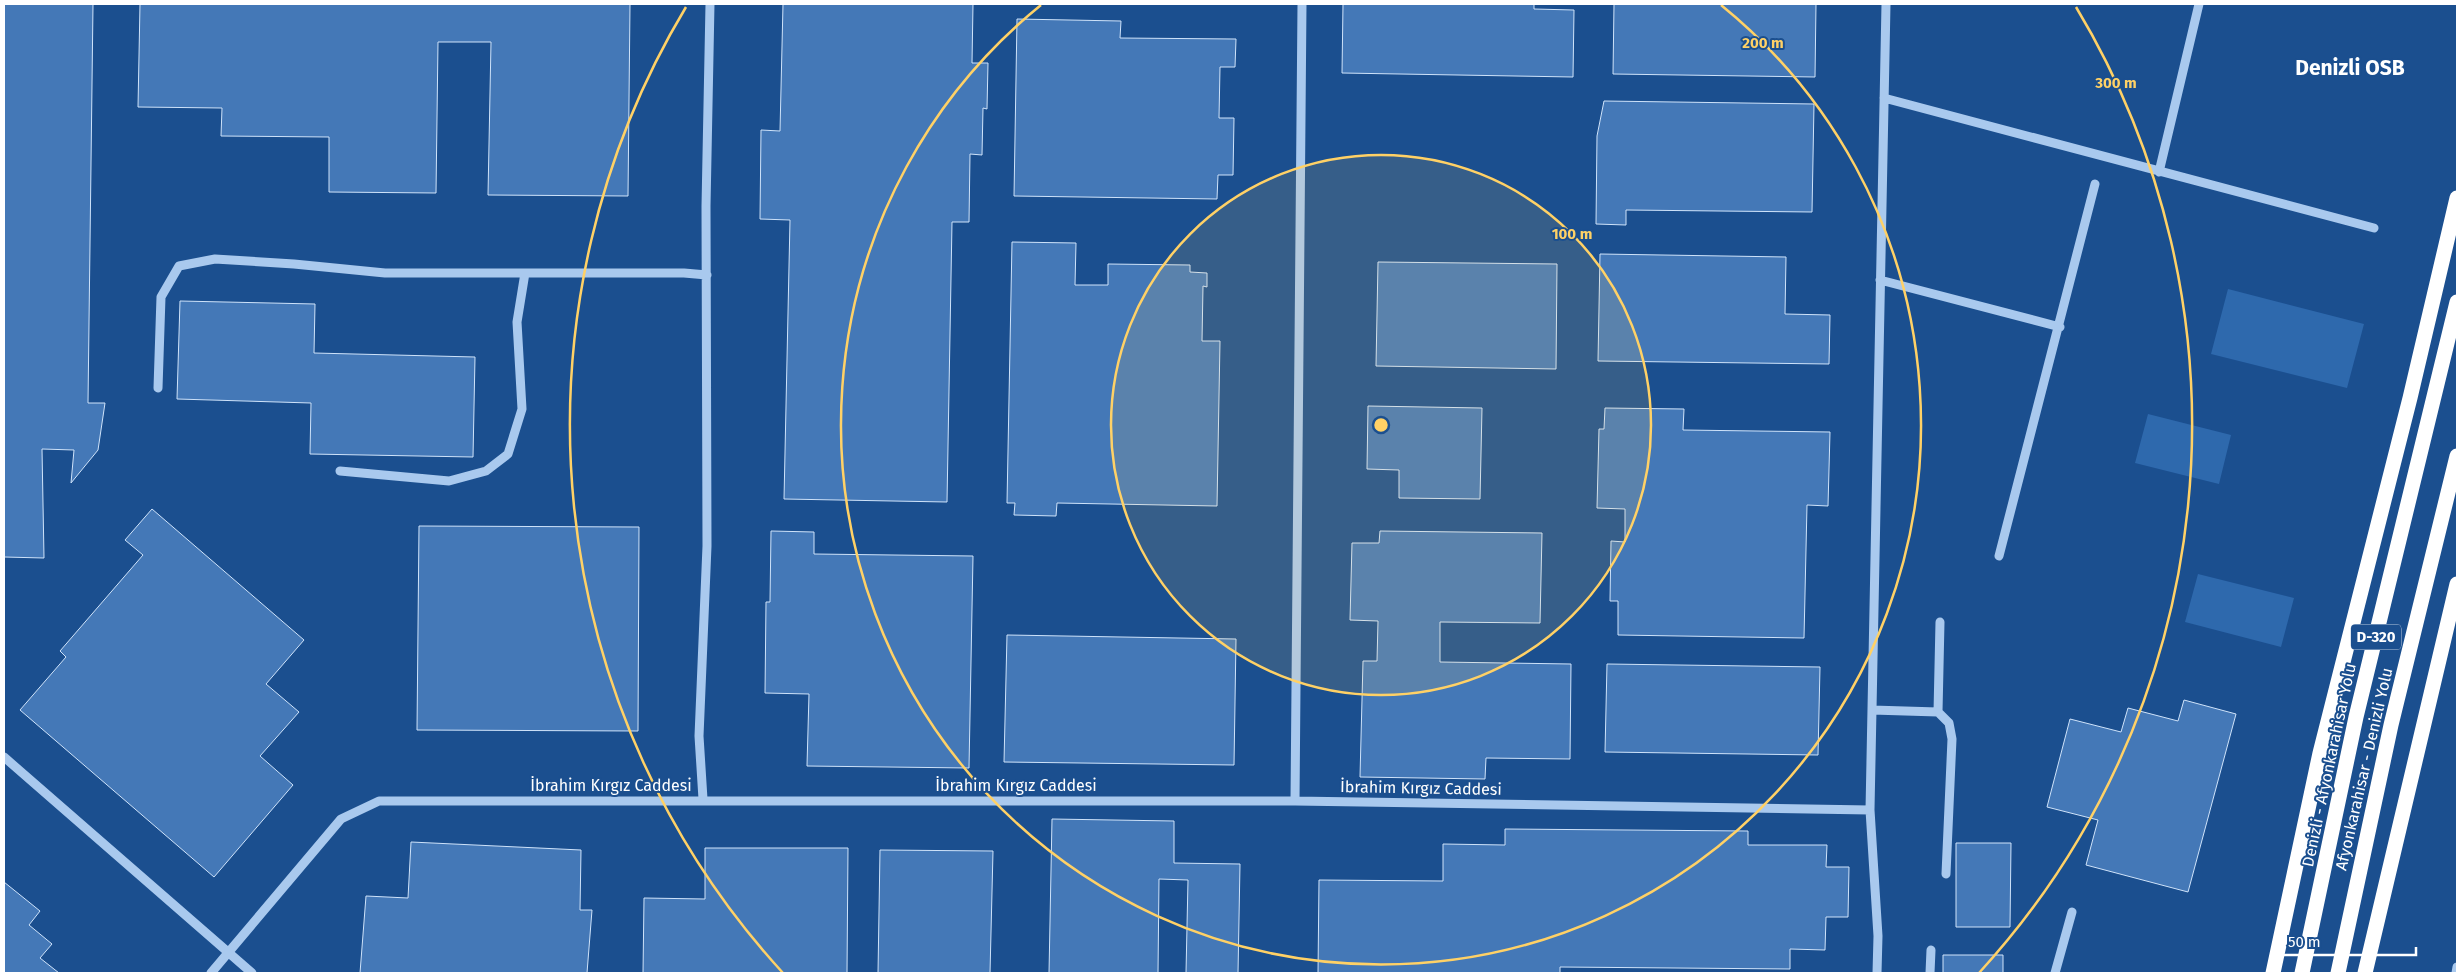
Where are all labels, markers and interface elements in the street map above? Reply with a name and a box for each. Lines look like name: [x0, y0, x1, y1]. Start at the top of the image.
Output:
text: 200 m: [1742, 34, 1784, 52]
district label: Denizli OSB: [2295, 55, 2405, 81]
text: 300 m: [2094, 74, 2137, 92]
text: 100 m: [1552, 225, 1592, 243]
centre of rings: [1372, 416, 1390, 434]
road number: D-320: [2351, 624, 2401, 650]
street label: Denizli - Afyonkarahisar Yolu: [2298, 661, 2360, 869]
street label: Afyonkarahisar - Denizli Yolu: [2331, 666, 2397, 872]
street label: İbrahim Kırgız Caddesi: [530, 775, 692, 795]
street label: İbrahim Kırgız Caddesi: [935, 775, 1097, 795]
street label: İbrahim Kırgız Caddesi: [1340, 776, 1502, 799]
scale bar: [2281, 924, 2416, 956]
text: 50 m: [2288, 933, 2321, 951]

